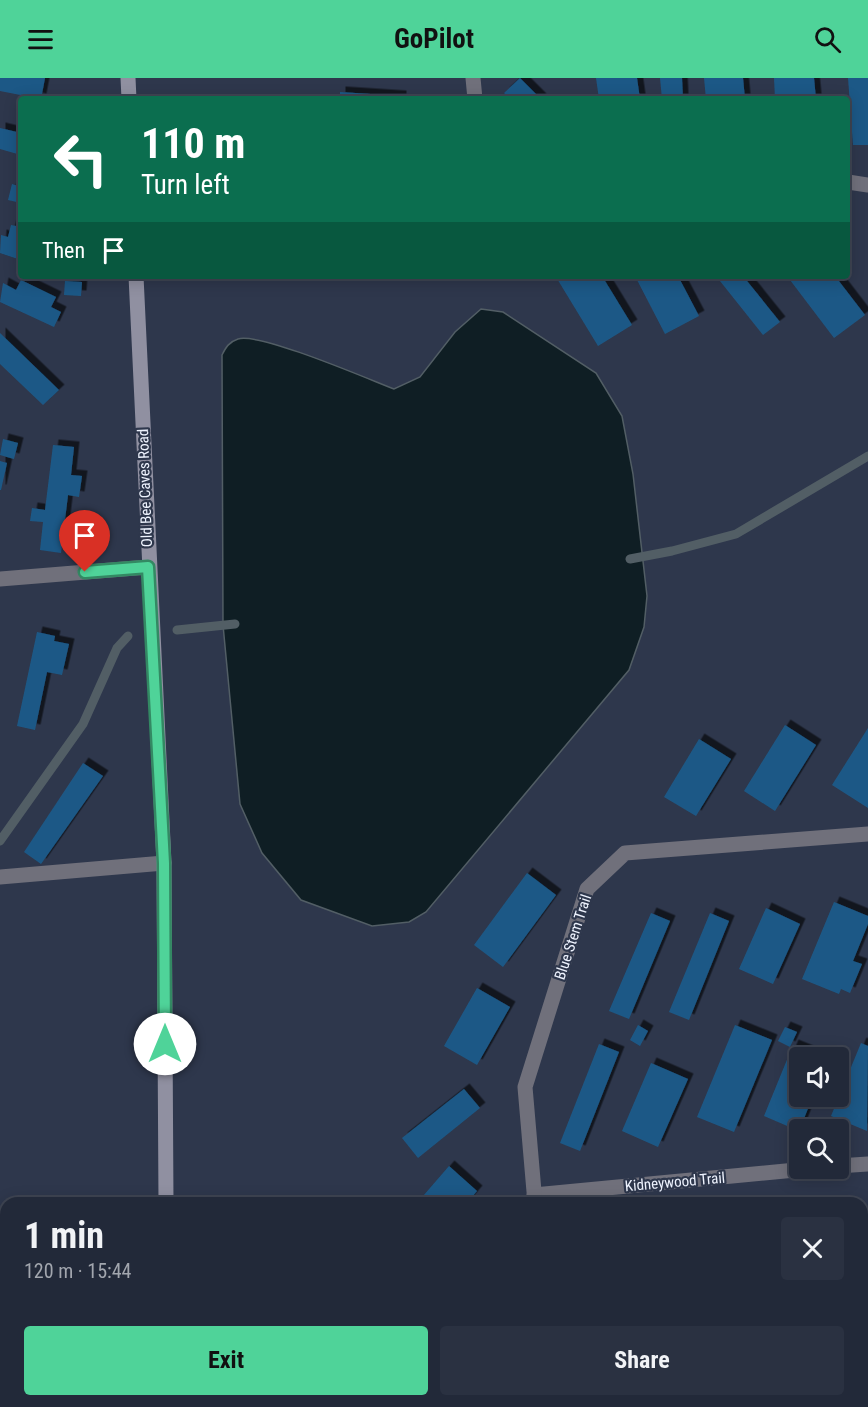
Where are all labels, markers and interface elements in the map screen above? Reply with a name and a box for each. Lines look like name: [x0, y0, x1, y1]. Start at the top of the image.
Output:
icon: menu: [24, 23, 57, 56]
text: GoPilot: [394, 23, 474, 55]
icon: search: [811, 23, 844, 56]
text: 110 m: [141, 119, 246, 168]
icon: left: [42, 120, 120, 198]
text: Turn left: [141, 169, 230, 201]
icon: arrive: [97, 234, 130, 267]
text: Then: [42, 238, 85, 263]
street label: Old Bee Caves Road: [134, 429, 156, 547]
pin: [59, 510, 110, 572]
icon: arrive: [68, 519, 101, 552]
street label: Blue Stem Trail: [551, 892, 595, 982]
position arrow: [133, 1012, 197, 1076]
map controls: [789, 1047, 849, 1179]
button: sound: [789, 1047, 849, 1107]
button: search: [789, 1119, 849, 1179]
street label: Kidneywood Trail: [624, 1169, 726, 1195]
text: 1 min: [24, 1215, 104, 1257]
button: close: [781, 1217, 844, 1280]
text: 120 m · 15:44: [24, 1259, 131, 1283]
button: Exit: [24, 1326, 428, 1395]
button: Share: [440, 1326, 844, 1395]

